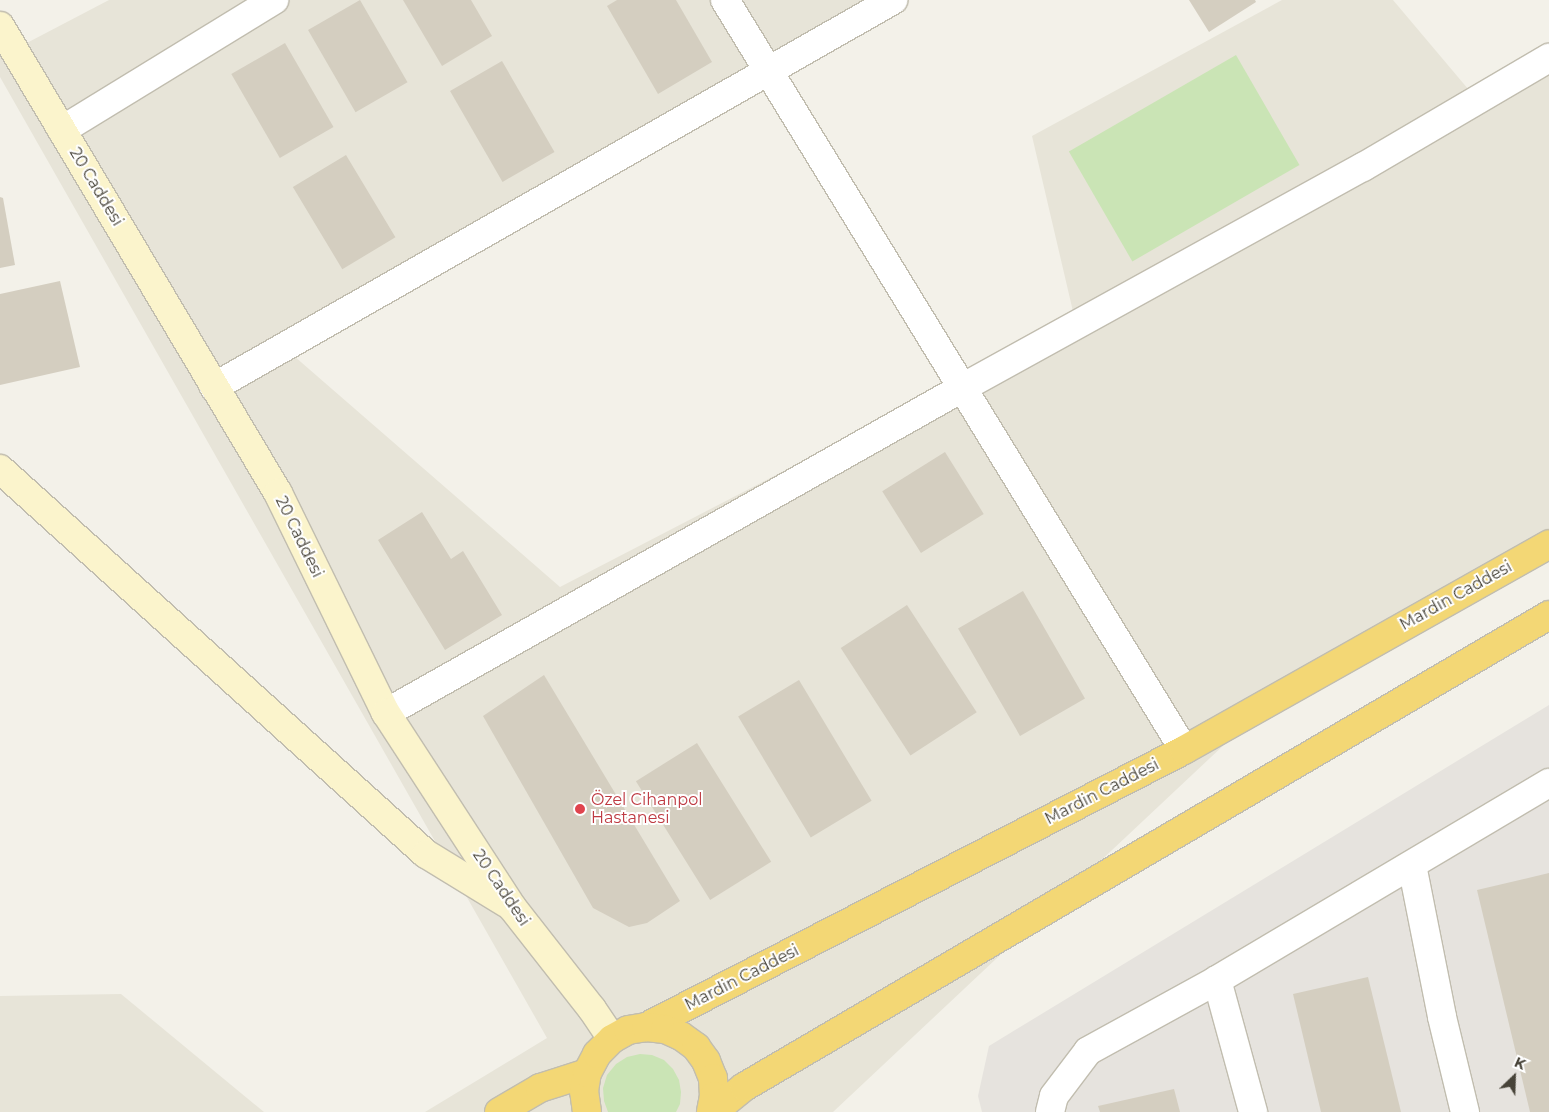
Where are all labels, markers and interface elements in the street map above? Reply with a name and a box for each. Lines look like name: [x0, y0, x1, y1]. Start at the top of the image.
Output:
street label: 20 Caddesi: [65, 144, 127, 230]
street label: 20 Caddesi: [271, 493, 327, 581]
street label: Mardin Caddesi: [1397, 557, 1515, 635]
street label: Mardin Caddesi: [1042, 755, 1162, 829]
place label: Özel Cihanpol Hastanesi: [591, 790, 703, 828]
marker: Özel Cihanpol Hastanesi: [573, 802, 587, 816]
street label: 20 Caddesi: [468, 846, 534, 930]
street label: Mardin Caddesi: [682, 941, 802, 1015]
north arrow: [1489, 1052, 1539, 1102]
text: K: [1512, 1053, 1529, 1074]

